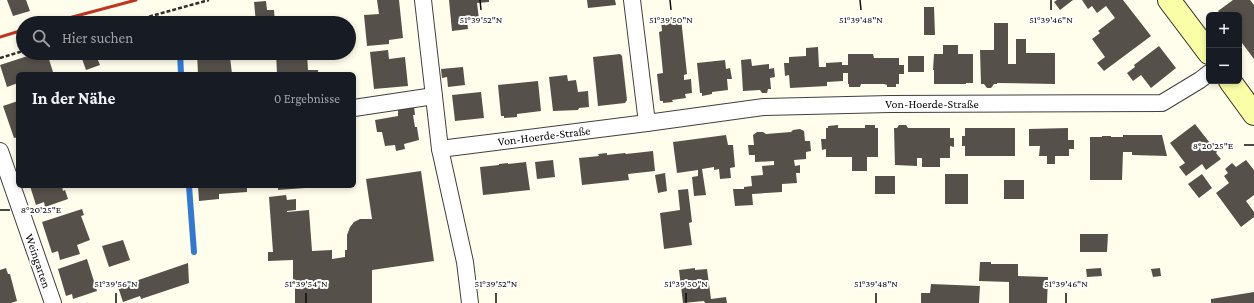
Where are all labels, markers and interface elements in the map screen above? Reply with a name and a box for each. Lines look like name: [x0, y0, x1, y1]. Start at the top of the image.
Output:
map controls: [1206, 12, 1242, 84]
button: +: [1206, 12, 1242, 48]
text: 51°39'52"N: [460, 14, 503, 25]
text: 51°39'50"N: [649, 14, 693, 25]
text: 51°39'48"N: [839, 14, 883, 25]
text: 51°39'46"N: [1029, 14, 1073, 25]
search box: [16, 16, 356, 60]
icon: search: [30, 27, 52, 49]
text: Hier suchen: [62, 30, 133, 46]
button: −: [1206, 48, 1242, 84]
text: In der Nähe: [32, 89, 115, 108]
text: 0 Ergebnisse: [274, 91, 340, 106]
street label: Von-Hoerde-Straße: [885, 97, 979, 111]
street label: Von-Hoerde-Straße: [497, 123, 591, 149]
text: 8°20'25"E: [1193, 140, 1234, 151]
text: 8°20'25"E: [21, 204, 62, 215]
street label: Weingarten: [22, 232, 54, 291]
text: 51°39'56"N: [94, 278, 138, 289]
text: 51°39'54"N: [284, 278, 328, 289]
text: 51°39'52"N: [475, 278, 518, 289]
text: 51°39'50"N: [664, 278, 708, 289]
text: 51°39'48"N: [854, 278, 898, 289]
text: 51°39'46"N: [1044, 278, 1088, 289]

